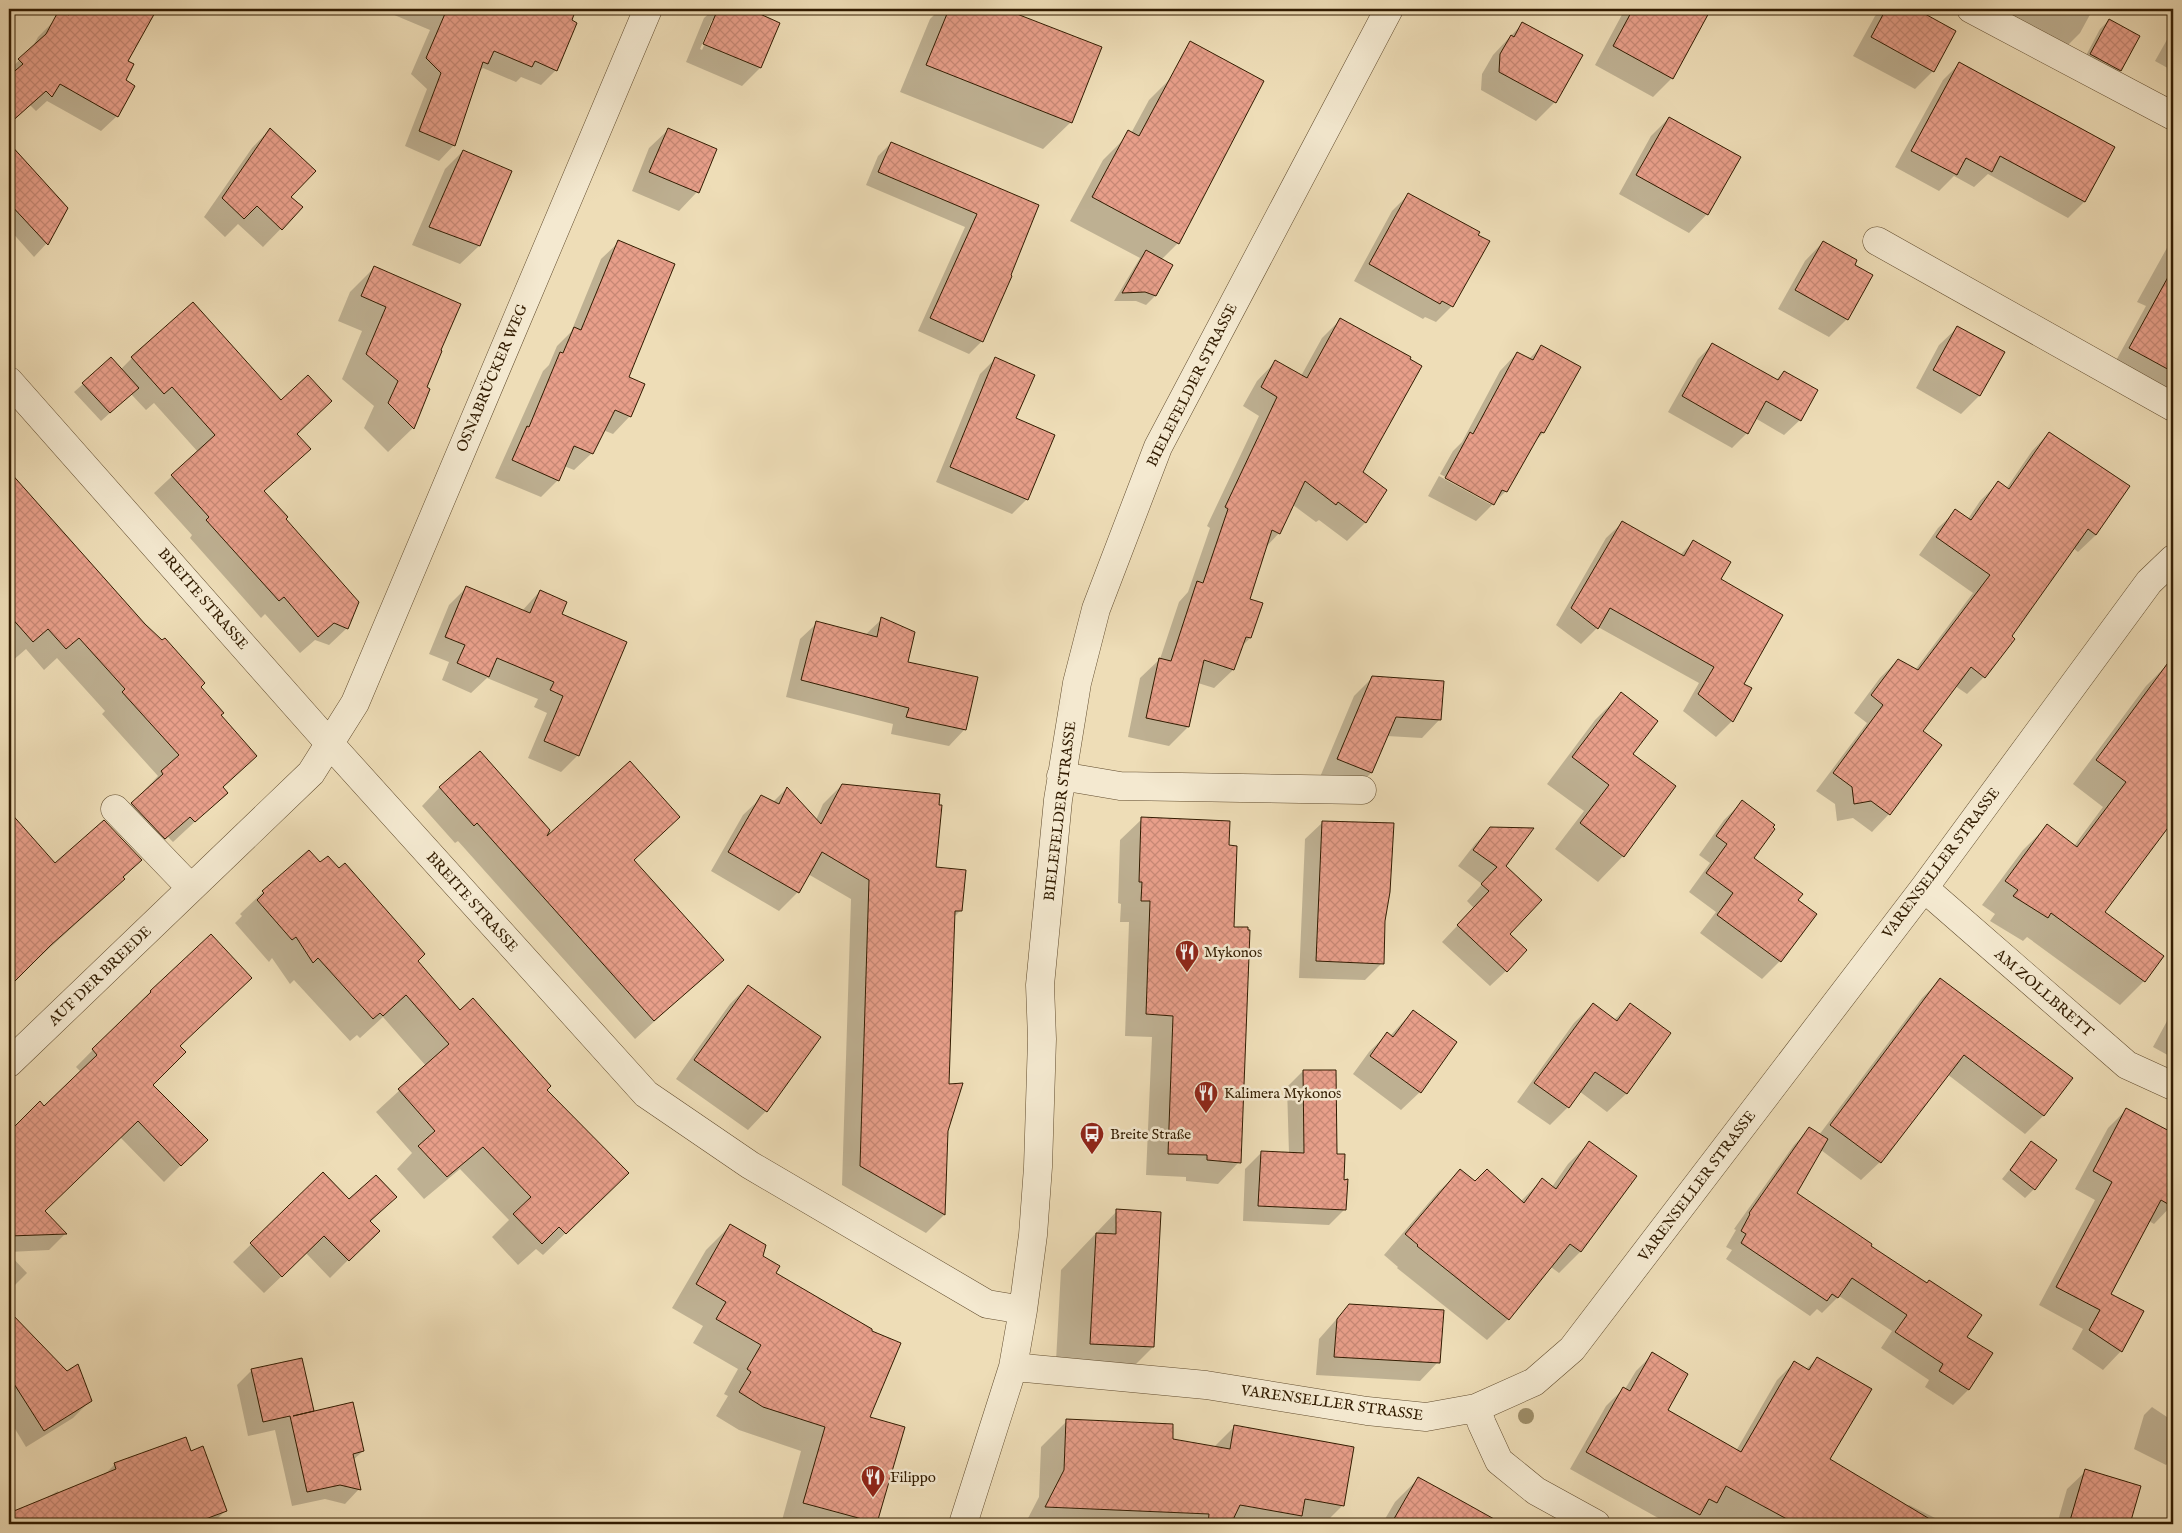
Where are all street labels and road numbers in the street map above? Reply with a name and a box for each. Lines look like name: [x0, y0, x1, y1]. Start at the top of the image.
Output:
street label: BIELEFELDER STRASSE: [1142, 300, 1242, 470]
street label: OSNABRÜCKER WEG: [452, 301, 532, 455]
street label: BREITE STRASSE: [154, 544, 252, 654]
street label: BIELEFELDER STRASSE: [1040, 720, 1080, 902]
street label: VARENSELLER STRASSE: [1877, 784, 2004, 943]
street label: BREITE STRASSE: [422, 848, 522, 956]
street label: AUF DER BREEDE: [44, 922, 156, 1031]
street label: AM ZOLLBRETT: [1990, 944, 2098, 1041]
street label: VARENSELLER STRASSE: [1633, 1107, 1760, 1266]
street label: VARENSELLER STRASSE: [1239, 1381, 1424, 1425]

